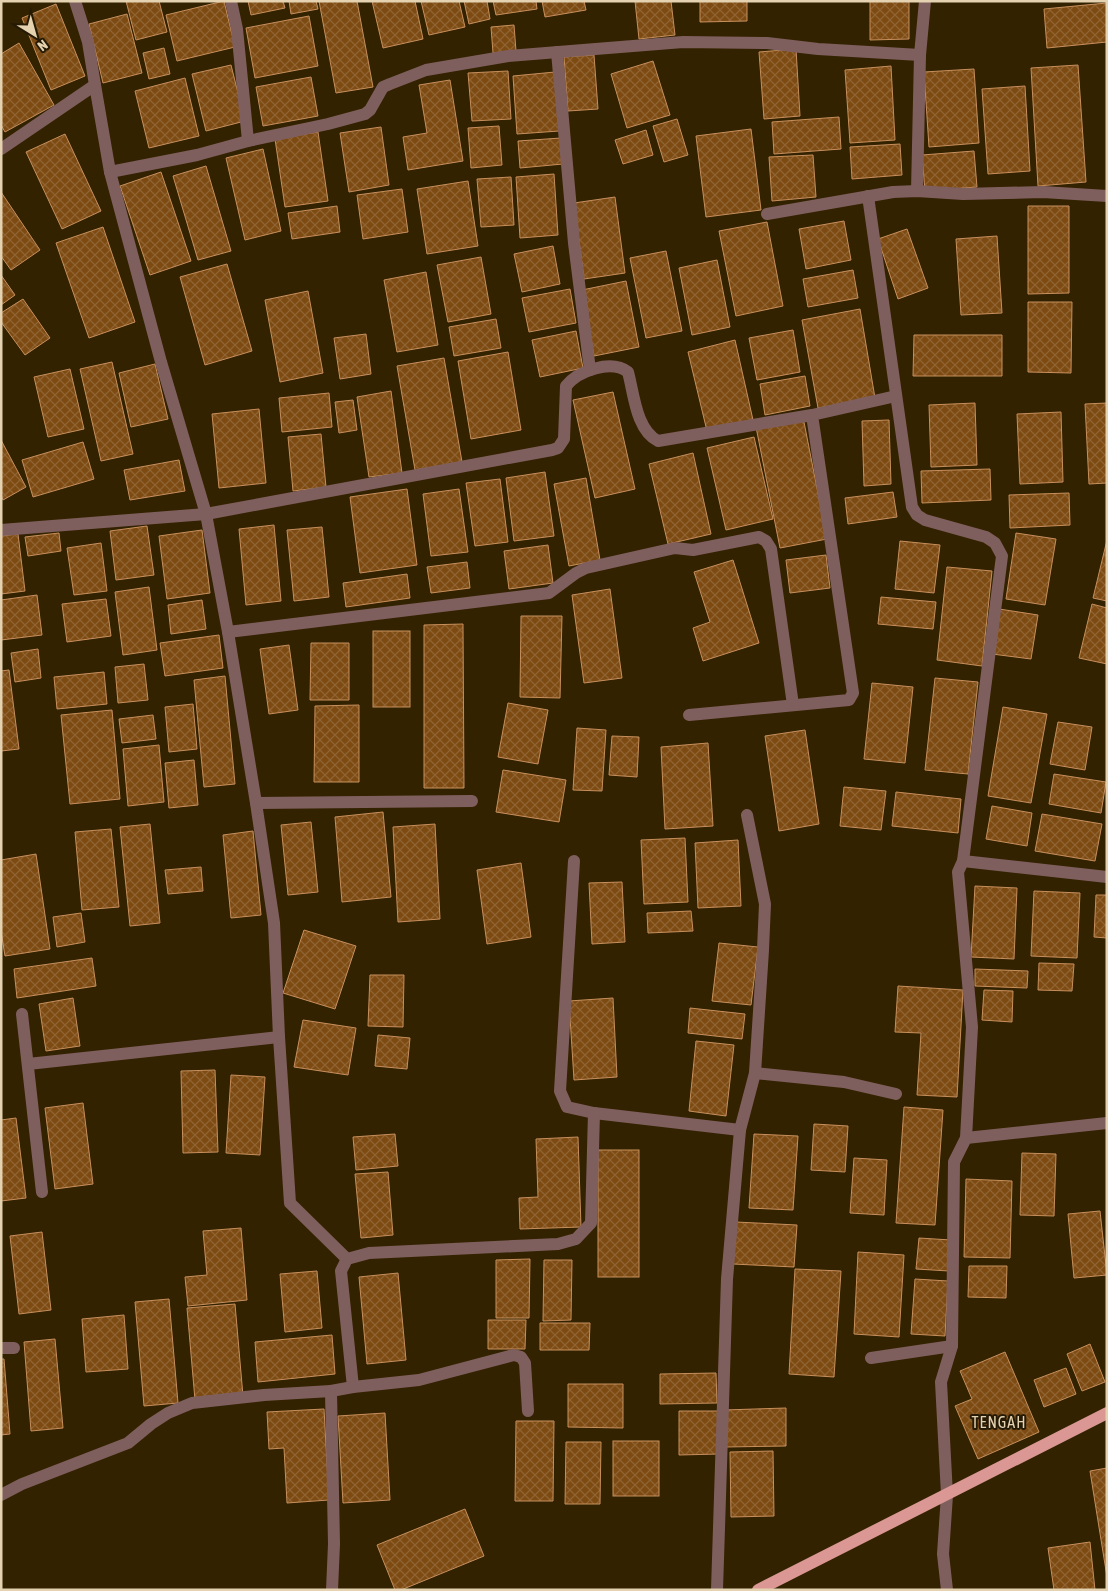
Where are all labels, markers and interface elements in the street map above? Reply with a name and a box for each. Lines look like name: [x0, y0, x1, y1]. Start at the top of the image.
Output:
north arrow: [10, 10, 60, 60]
text: N: [35, 37, 51, 54]
district label: TENGAH: [972, 1413, 1026, 1431]

